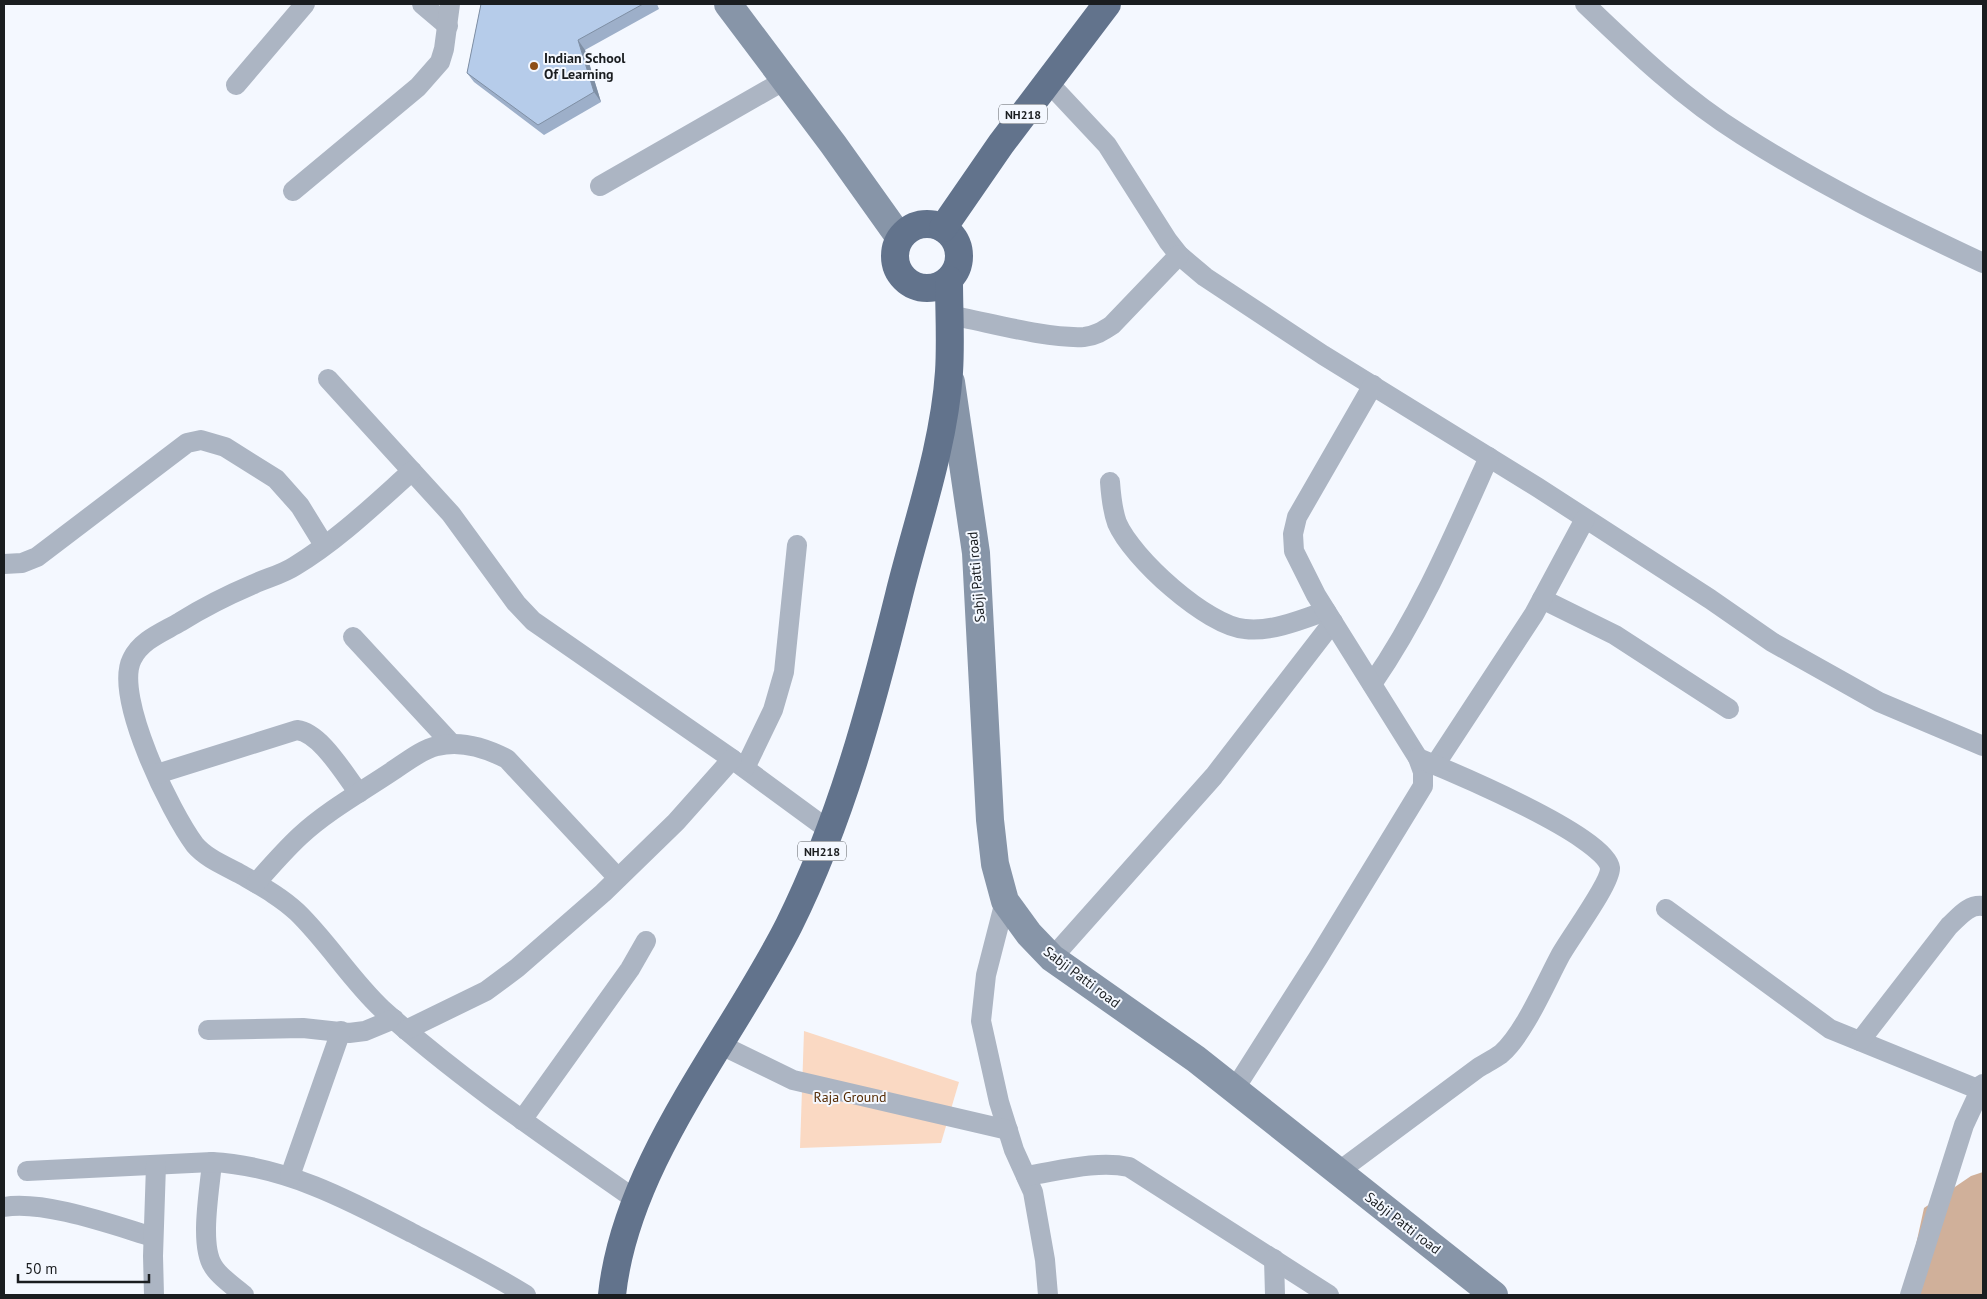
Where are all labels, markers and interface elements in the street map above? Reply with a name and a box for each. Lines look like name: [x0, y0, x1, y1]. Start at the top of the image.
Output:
place label: Indian School Of Learning: [544, 49, 626, 83]
marker: Indian School Of Learning: [528, 60, 540, 72]
road number: NH218: [999, 105, 1047, 124]
street label: Sabji Patti road: [963, 531, 989, 623]
road number: NH218: [798, 841, 846, 860]
street label: Sabji Patti road: [1040, 942, 1124, 1012]
park label: Raja Ground: [813, 1088, 887, 1106]
street label: Sabji Patti road: [1362, 1188, 1444, 1258]
scale bar: [18, 1252, 149, 1284]
text: 50 m: [25, 1259, 58, 1278]

